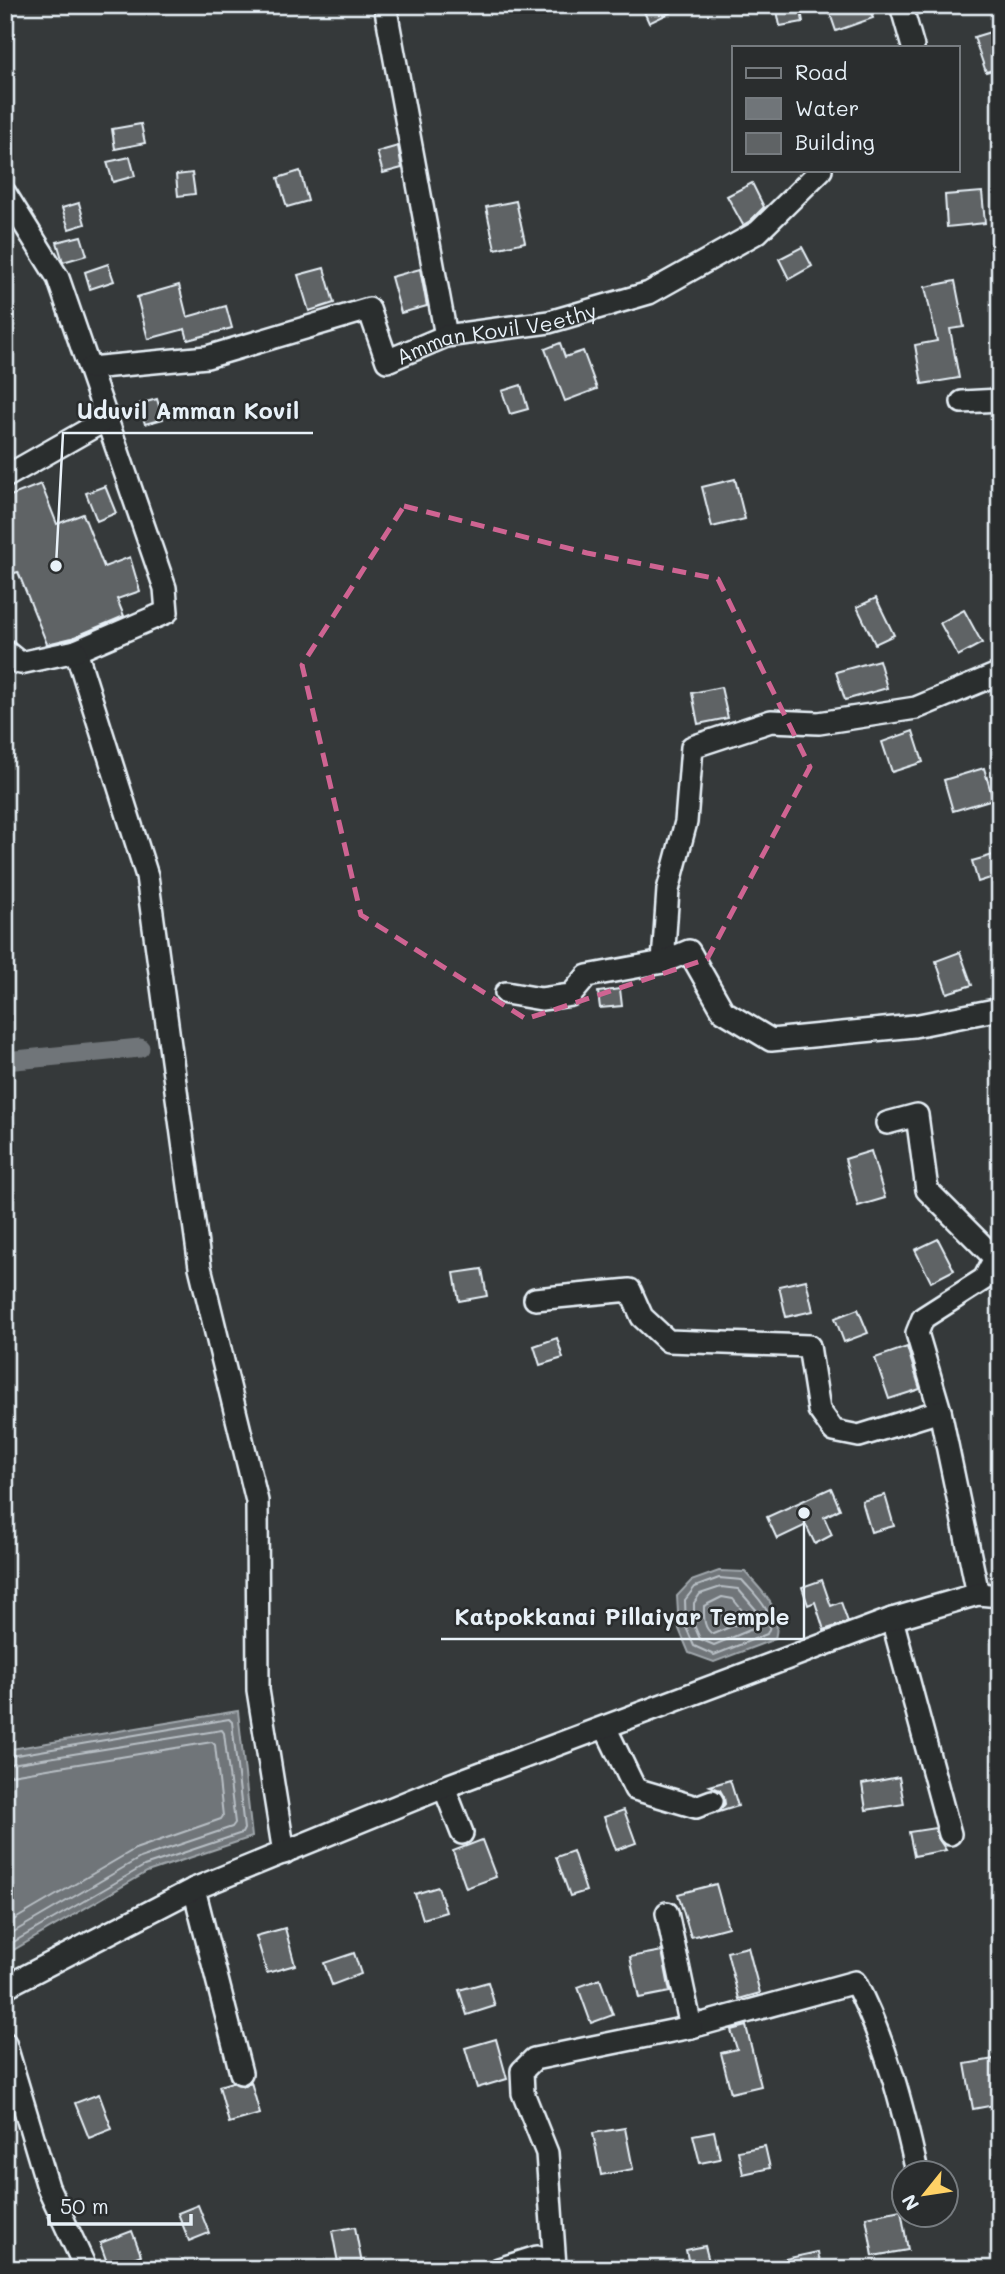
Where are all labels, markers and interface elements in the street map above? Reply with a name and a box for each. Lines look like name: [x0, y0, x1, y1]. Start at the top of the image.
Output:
legend: [732, 46, 960, 172]
text: Road: [795, 58, 847, 85]
text: Water: [795, 94, 859, 121]
text: Building: [795, 128, 875, 155]
street label: Amman Kovil Veethy: [391, 296, 599, 369]
callout: Uduvil Amman Kovil: [63, 389, 313, 433]
text: Uduvil Amman Kovil: [77, 395, 299, 425]
callout: Katpokkanai Pillaiyar Temple: [441, 1595, 804, 1639]
text: Katpokkanai Pillaiyar Temple: [455, 1601, 789, 1631]
north arrow: [890, 2158, 960, 2228]
scale bar: [49, 2183, 191, 2227]
text: N: [895, 2190, 924, 2215]
text: 50 m: [60, 2192, 109, 2219]

